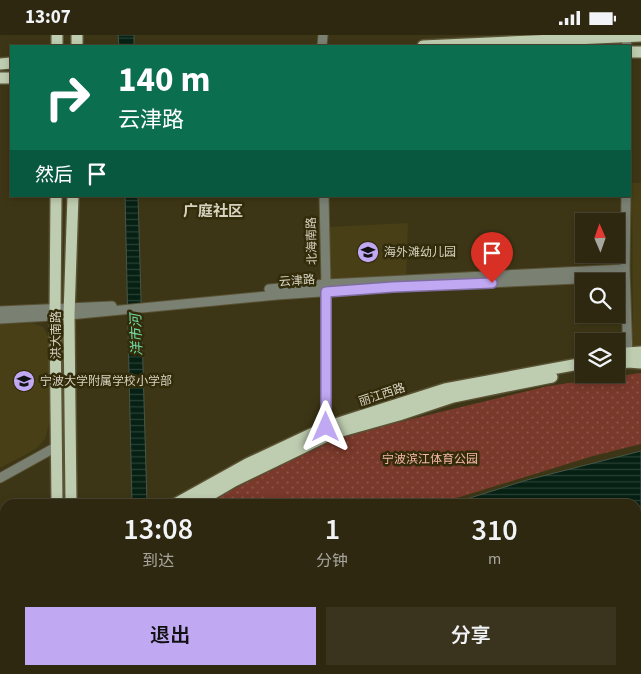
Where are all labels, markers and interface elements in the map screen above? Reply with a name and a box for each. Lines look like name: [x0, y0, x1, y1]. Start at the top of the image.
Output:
text: 13:07: [25, 4, 71, 31]
text: 140 m: [118, 55, 210, 105]
icon: right: [35, 65, 100, 130]
text: 云津路: [118, 104, 184, 136]
icon: arrive: [83, 160, 111, 188]
text: 然后: [35, 162, 73, 189]
district label: 广庭社区: [183, 201, 243, 222]
north arrow: [575, 213, 625, 263]
map controls: [575, 213, 625, 383]
street label: 北海南路: [303, 217, 321, 265]
pin: [471, 232, 513, 283]
icon: arrive: [478, 239, 506, 267]
school or university icon: 海外滩幼儿园: [356, 240, 380, 264]
place label: 海外滩幼儿园: [384, 244, 456, 261]
street label: 云津路: [278, 271, 316, 291]
button: search: [575, 273, 625, 323]
street label: 洪大南路: [48, 311, 65, 359]
water label: 洋市河: [126, 311, 148, 356]
button: layers: [575, 333, 625, 383]
school or university icon: 宁波大学附属学校小学部: [12, 369, 36, 393]
place label: 宁波大学附属学校小学部: [40, 373, 172, 390]
street label: 丽江西路: [357, 379, 407, 411]
position arrow: [299, 400, 351, 452]
park label: 宁波滨江体育公园: [382, 451, 478, 468]
text: 13:08: [123, 508, 193, 551]
text: 1: [325, 508, 340, 551]
text: 310: [472, 509, 518, 552]
text: m: [488, 548, 501, 570]
text: 到达: [142, 550, 174, 572]
text: 分钟: [316, 550, 348, 572]
button: 退出: [25, 607, 316, 665]
button: 分享: [326, 607, 616, 665]

